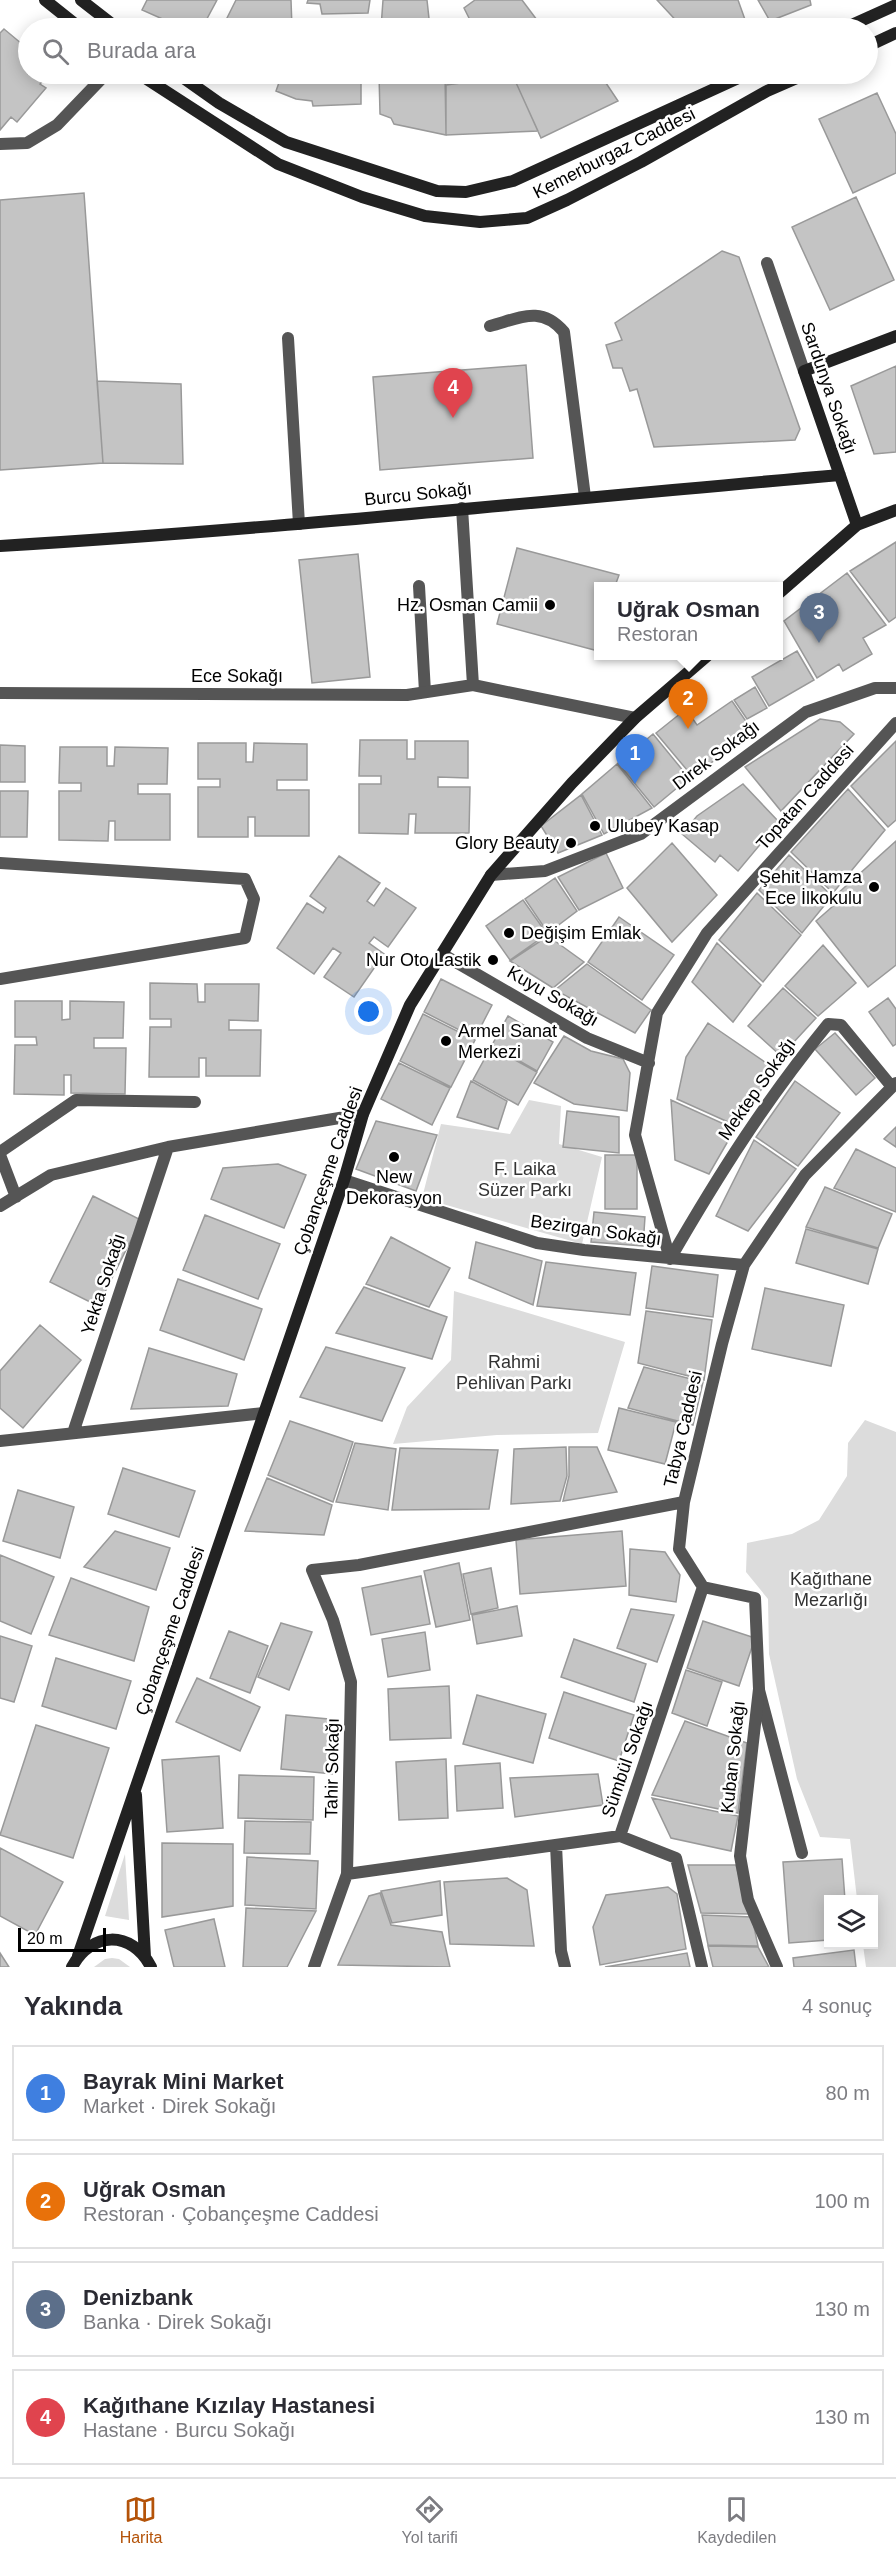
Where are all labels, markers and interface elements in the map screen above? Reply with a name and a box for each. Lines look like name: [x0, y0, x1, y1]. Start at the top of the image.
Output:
search box: [18, 18, 878, 84]
icon: search: [39, 35, 72, 68]
text: Burada ara: [87, 38, 196, 63]
street label: Kemerburgaz Caddesi: [530, 103, 698, 203]
street label: Sardunya Sokağı: [797, 319, 861, 457]
pin: 4: [434, 368, 472, 418]
street label: Burcu Sokağı: [363, 478, 473, 510]
popup: [594, 582, 783, 660]
pin: 3: [800, 594, 838, 643]
place label: Hz. Osman Camii: [397, 595, 538, 615]
text: Uğrak Osman: [617, 597, 760, 622]
marker: Hz. Osman Camii: [543, 598, 557, 612]
text: Restoran: [617, 623, 698, 645]
street label: Ece Sokağı: [191, 666, 283, 686]
pin: 2: [668, 680, 708, 729]
street label: Direk Sokağı: [669, 716, 763, 794]
pin: 1: [616, 734, 654, 784]
street label: Topatan Caddesi: [752, 740, 858, 854]
place label: Ulubey Kasap: [607, 816, 719, 836]
marker: Ulubey Kasap: [588, 819, 602, 833]
place label: Glory Beauty: [455, 833, 559, 853]
marker: Glory Beauty: [564, 836, 578, 850]
place label: Şehit Hamza Ece İlkokulu: [759, 867, 863, 908]
marker: Şehit Hamza Ece İlkokulu: [867, 880, 881, 894]
place label: Değişim Emlak: [521, 923, 642, 943]
marker: Değişim Emlak: [502, 926, 516, 940]
place label: Nur Oto Lastik: [366, 950, 482, 970]
marker: Nur Oto Lastik: [486, 953, 500, 967]
street label: Kuyu Sokağı: [504, 962, 602, 1030]
your location: [354, 997, 383, 1026]
place label: Armel Sanat Merkezi: [458, 1021, 557, 1062]
marker: Armel Sanat Merkezi: [439, 1034, 453, 1048]
street label: Mektep Sokağı: [714, 1034, 800, 1144]
street label: Çobançeşme Caddesi: [290, 1084, 366, 1258]
marker: New Dekorasyon: [387, 1150, 401, 1164]
park label: F. Laika Süzer Parkı: [478, 1159, 572, 1200]
place label: New Dekorasyon: [346, 1167, 442, 1208]
street label: Bezirgan Sokağı: [529, 1211, 663, 1249]
street label: Yekta Sokağı: [77, 1231, 129, 1337]
park label: Rahmi Pehlivan Parkı: [456, 1352, 572, 1393]
street label: Tabya Caddesi: [660, 1369, 706, 1489]
street label: Çobançeşme Caddesi: [132, 1544, 208, 1718]
park label: Kağıthane Mezarlığı: [790, 1569, 872, 1610]
street label: Sümbül Sokağı: [598, 1698, 656, 1820]
street label: Kuban Sokağı: [717, 1700, 749, 1814]
street label: Tahir Sokağı: [321, 1718, 343, 1818]
map controls: [824, 1895, 878, 1949]
button: layers: [824, 1895, 878, 1949]
scale bar: [18, 1925, 106, 1952]
text: 20 m: [27, 1930, 63, 1947]
text: Yakında: [24, 1991, 122, 2021]
text: 4 sonuç: [802, 1995, 872, 2017]
text: Bayrak Mini Market: [83, 2069, 284, 2094]
text: 1: [40, 2082, 51, 2104]
text: 80 m: [826, 2082, 870, 2104]
text: Market · Direk Sokağı: [83, 2095, 276, 2117]
text: Uğrak Osman: [83, 2177, 226, 2202]
text: 2: [40, 2190, 51, 2212]
text: 100 m: [814, 2190, 870, 2212]
text: Restoran · Çobançeşme Caddesi: [83, 2203, 379, 2225]
text: Denizbank: [83, 2285, 193, 2310]
text: 3: [40, 2298, 51, 2320]
text: 130 m: [814, 2298, 870, 2320]
text: Banka · Direk Sokağı: [83, 2311, 272, 2333]
text: Kağıthane Kızılay Hastanesi: [83, 2393, 375, 2418]
text: 4: [40, 2406, 51, 2428]
text: 130 m: [814, 2406, 870, 2428]
text: Hastane · Burcu Sokağı: [83, 2419, 295, 2441]
tab: Harita: [120, 2493, 162, 2547]
tab: Yol tarifi: [402, 2493, 458, 2547]
tab: Kaydedilen: [697, 2493, 776, 2547]

